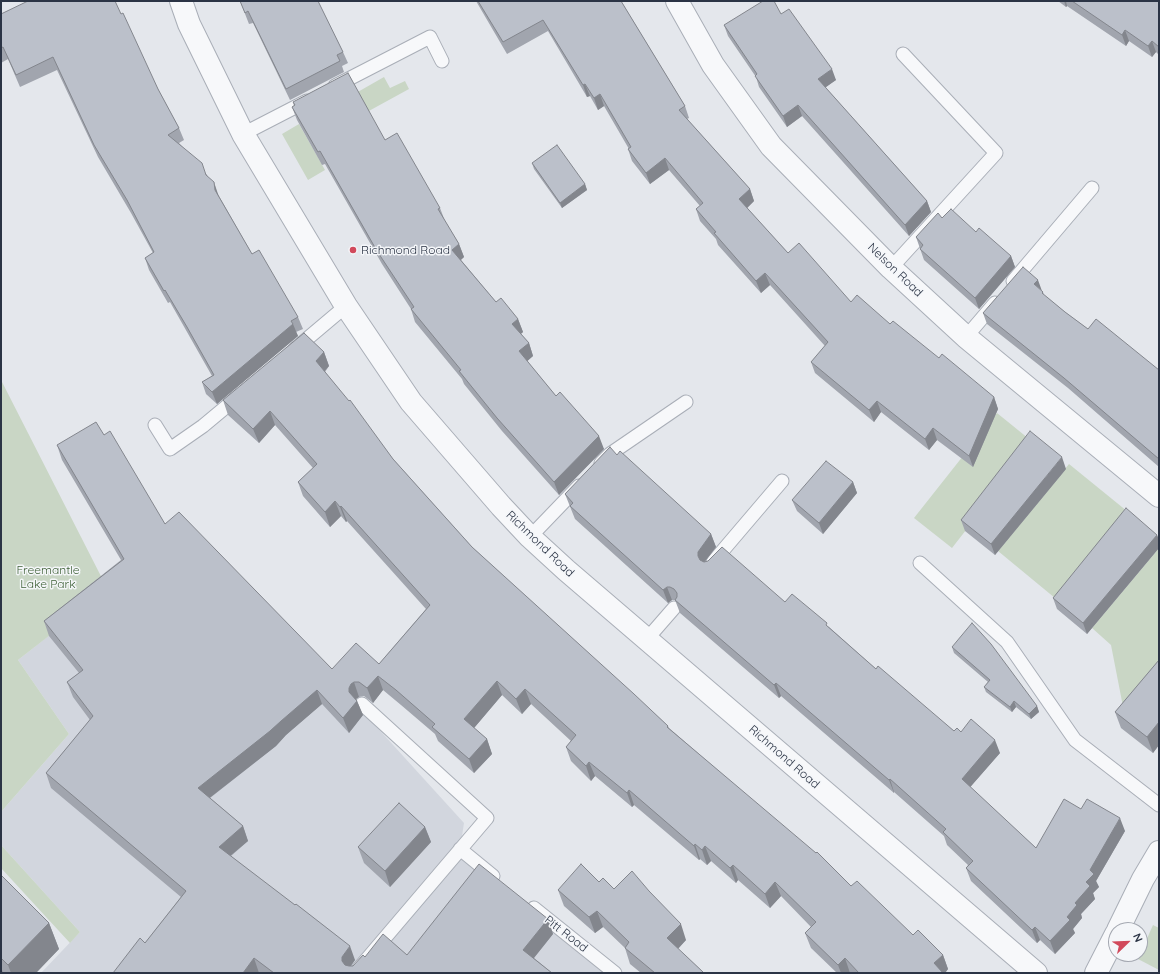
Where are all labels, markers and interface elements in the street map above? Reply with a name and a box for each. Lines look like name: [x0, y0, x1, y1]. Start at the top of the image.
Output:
street label: Nelson Road: [864, 240, 926, 300]
place label: Richmond Road: [361, 243, 450, 257]
marker: Richmond Road: [348, 245, 358, 255]
street label: Richmond Road: [503, 508, 577, 580]
park label: Freemantle Lake Park: [16, 563, 80, 591]
street label: Richmond Road: [746, 722, 822, 792]
street label: Pitt Road: [542, 913, 590, 955]
north arrow: [1108, 922, 1148, 962]
text: N: [1130, 931, 1146, 944]

